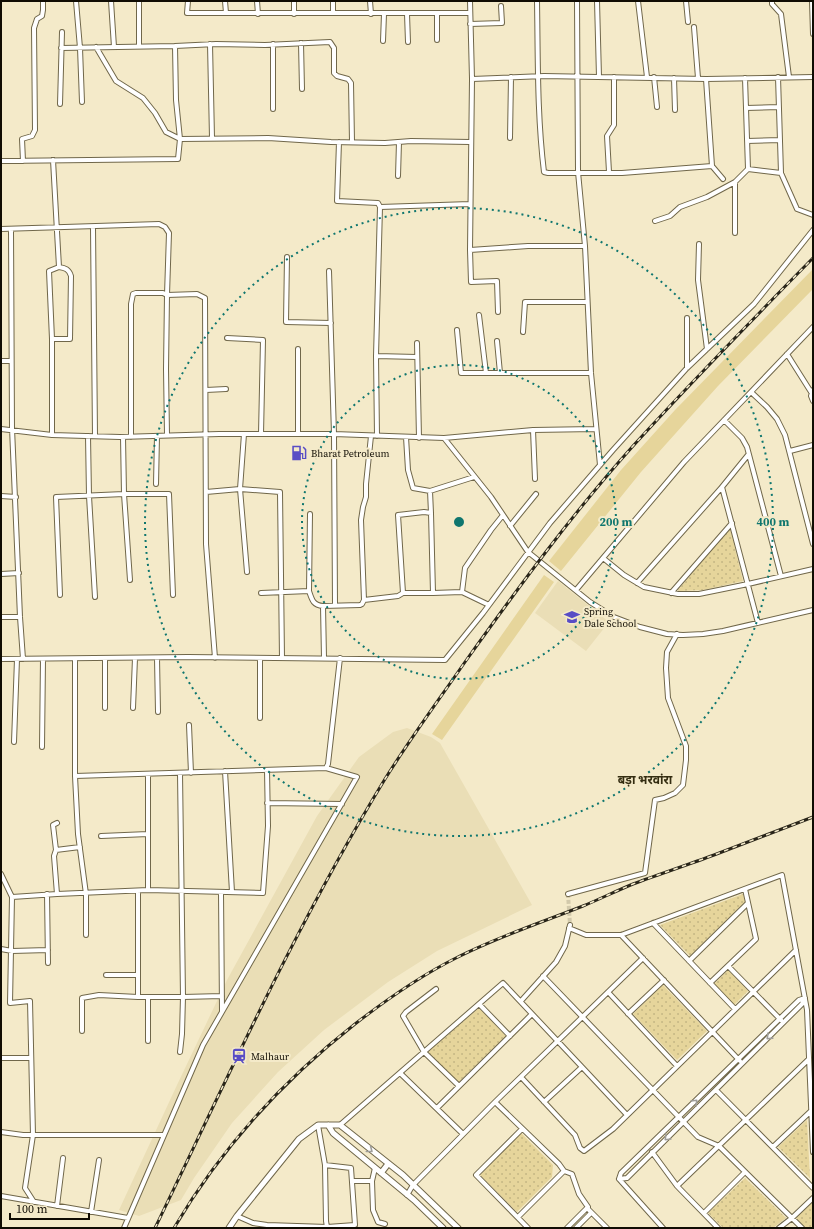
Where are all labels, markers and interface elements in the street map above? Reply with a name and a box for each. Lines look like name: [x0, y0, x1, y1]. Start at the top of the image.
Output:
fuel station icon: Bharat Petroleum: [290, 444, 308, 462]
place label: Bharat Petroleum: [311, 447, 390, 460]
text: 200 m: [600, 514, 633, 530]
text: 400 m: [757, 514, 790, 530]
centre of rings: [452, 515, 466, 529]
place label: Spring Dale School: [584, 605, 636, 630]
school or university icon: Spring Dale School: [563, 608, 581, 626]
district label: बड़ा भरवांरा: [618, 772, 673, 788]
one-way arrow: [766, 1032, 774, 1040]
station icon: Malhaur: [230, 1047, 248, 1065]
place label: Malhaur: [251, 1050, 290, 1063]
one-way arrow: [690, 1099, 698, 1107]
one-way arrow: [664, 1133, 672, 1141]
one-way arrow: [366, 1145, 373, 1152]
scale bar: [10, 1195, 89, 1221]
text: 100 m: [16, 1201, 48, 1217]

